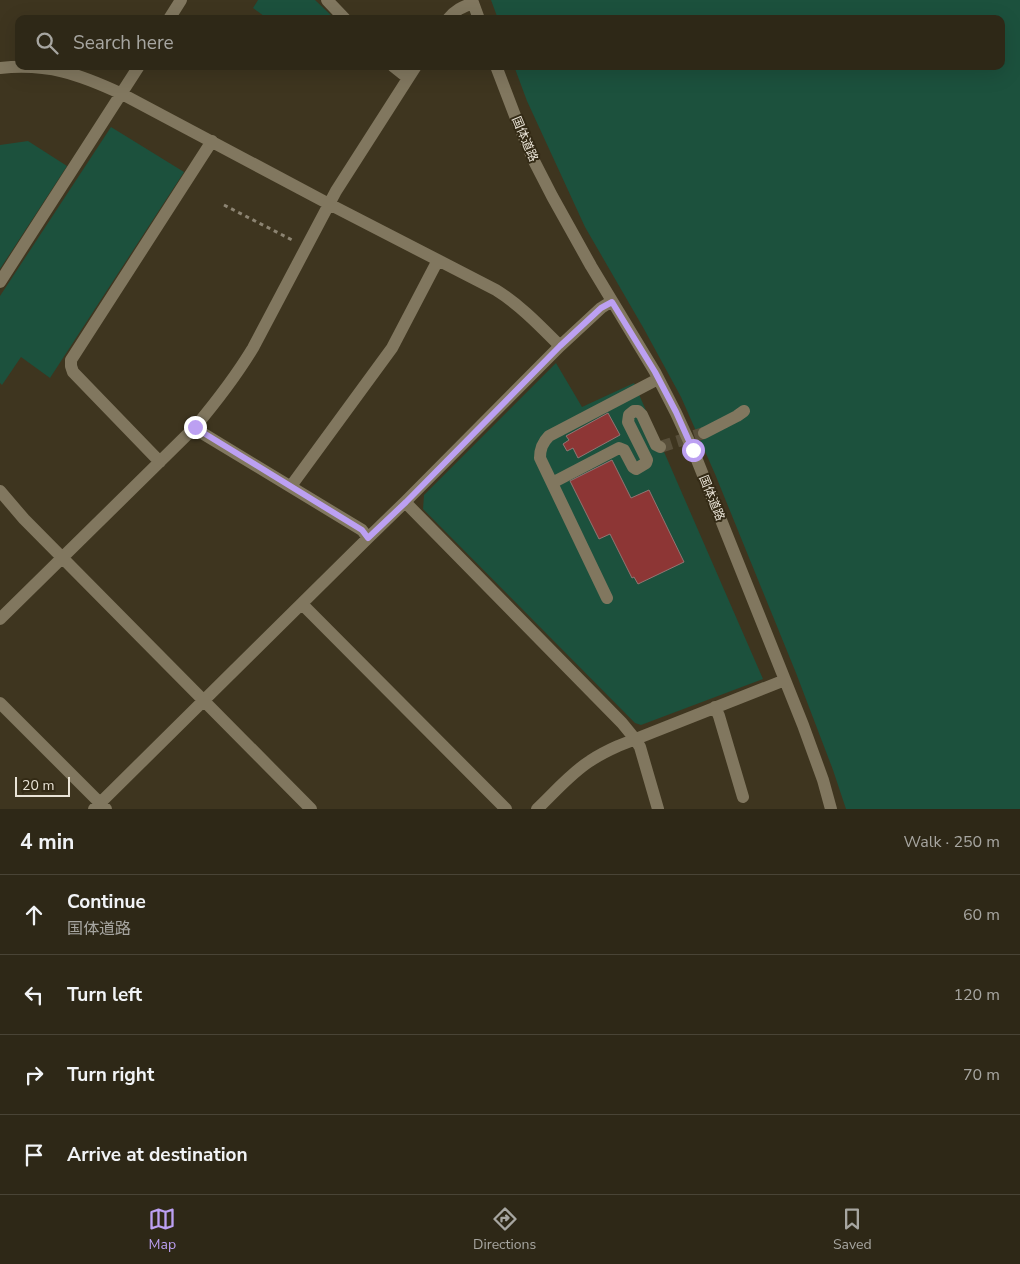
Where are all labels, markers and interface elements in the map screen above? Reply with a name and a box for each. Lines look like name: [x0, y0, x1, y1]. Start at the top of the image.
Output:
search box: [15, 15, 1005, 70]
icon: search: [33, 29, 61, 57]
text: Search here: [73, 30, 174, 56]
street label: 国体道路: [508, 114, 542, 164]
route end: [184, 416, 207, 439]
route start: [682, 439, 705, 462]
street label: 国体道路: [696, 473, 728, 523]
scale bar: [15, 774, 70, 797]
text: 20 m: [22, 776, 54, 795]
text: 4 min: [20, 828, 74, 856]
text: Walk · 250 m: [904, 831, 1000, 853]
text: Continue: [67, 889, 146, 915]
icon: ahead: [20, 901, 48, 929]
text: 60 m: [963, 904, 1000, 926]
text: 国体道路: [67, 918, 131, 940]
icon: left: [20, 981, 48, 1009]
text: Turn left: [67, 982, 142, 1008]
text: 120 m: [953, 984, 1000, 1006]
icon: right: [20, 1061, 48, 1089]
text: Turn right: [67, 1062, 154, 1088]
text: 70 m: [963, 1064, 1000, 1086]
icon: arrive: [20, 1141, 48, 1169]
text: Arrive at destination: [67, 1142, 248, 1168]
tab: Map: [148, 1205, 176, 1254]
tab: Directions: [473, 1205, 536, 1254]
tab: Saved: [833, 1205, 872, 1254]

